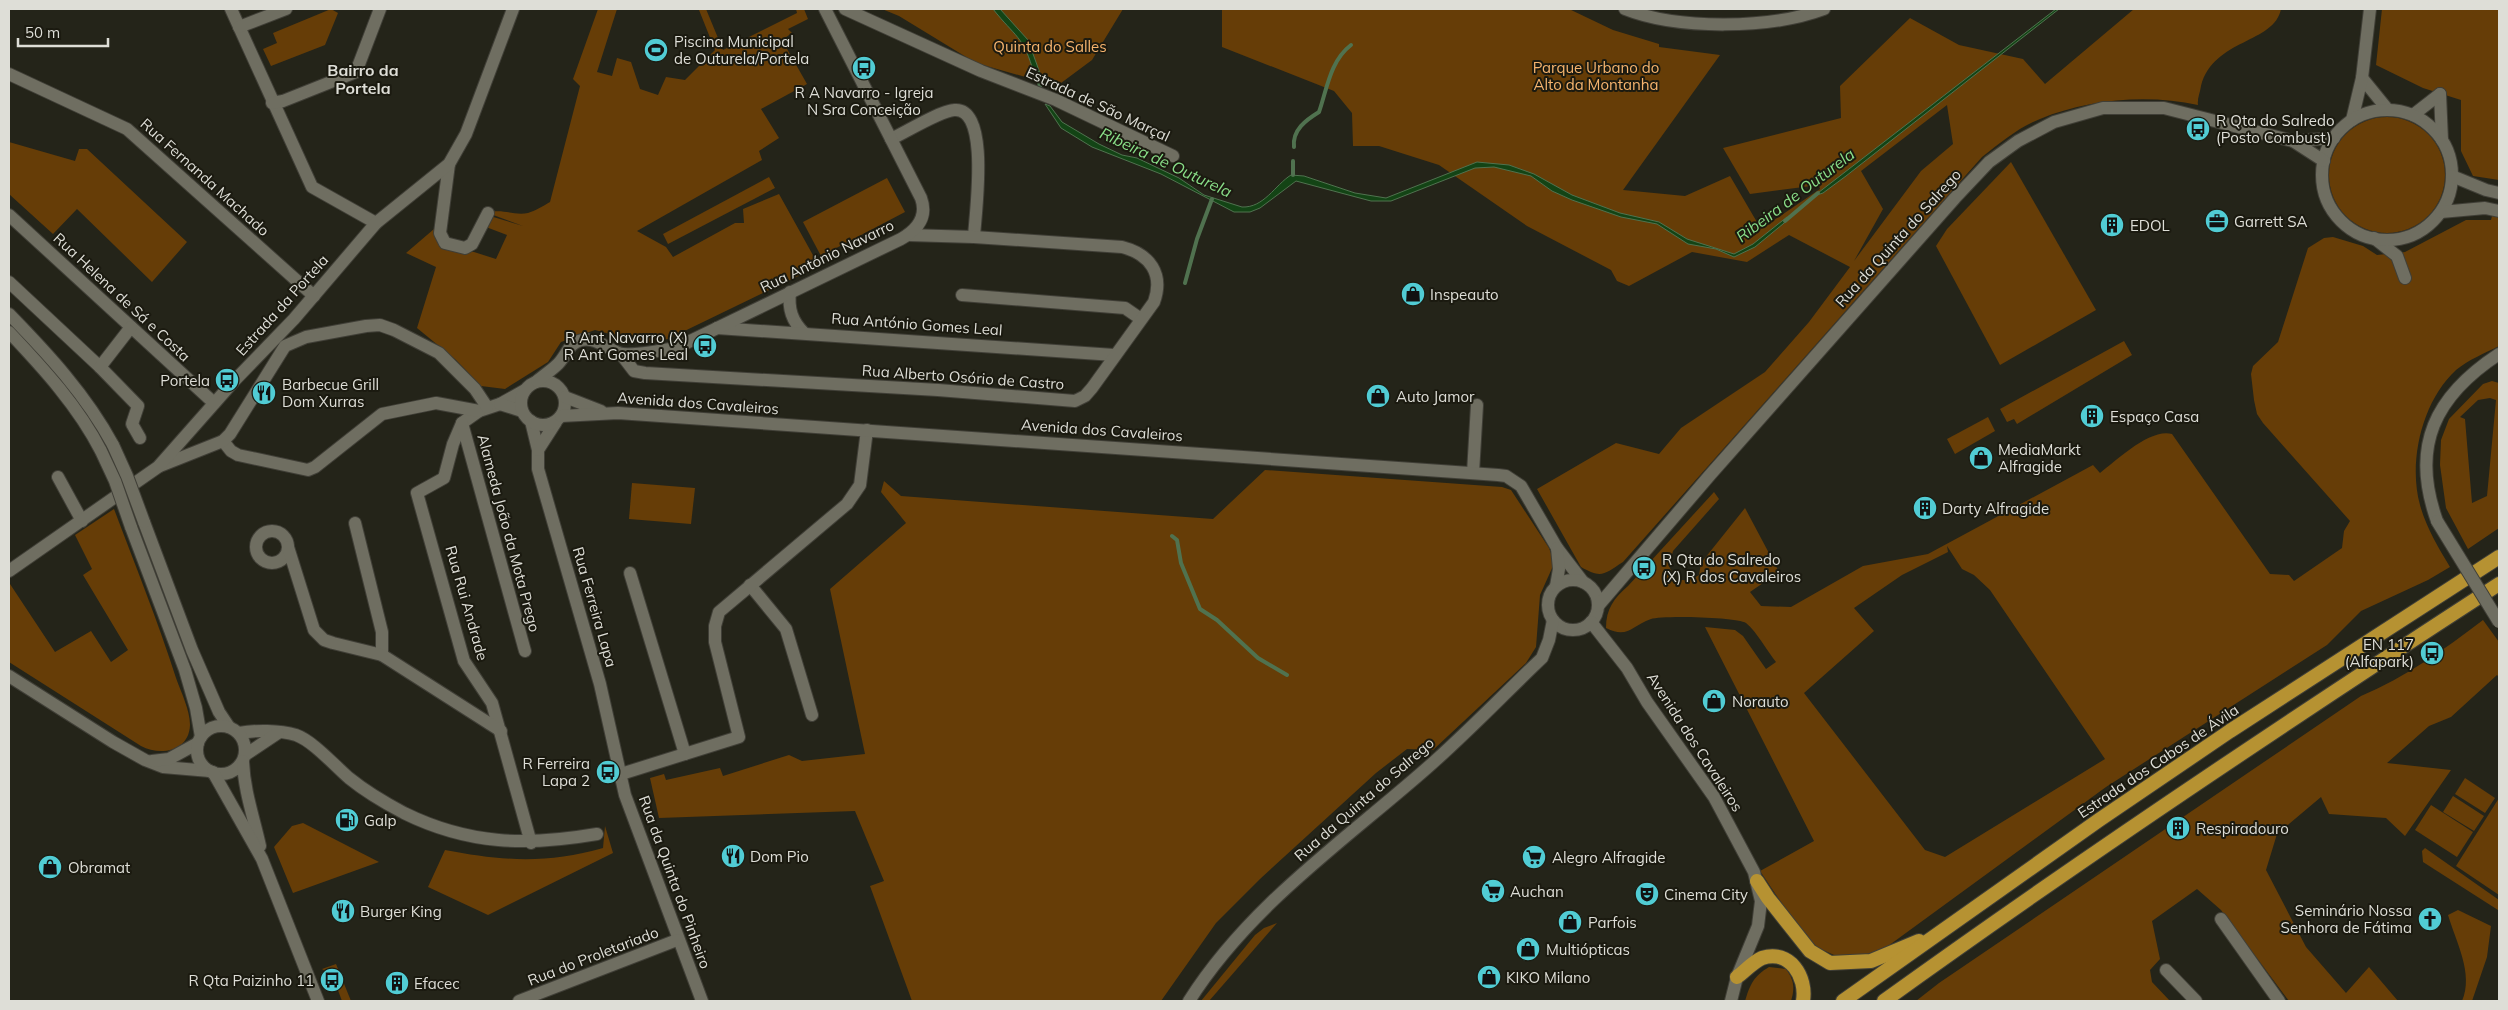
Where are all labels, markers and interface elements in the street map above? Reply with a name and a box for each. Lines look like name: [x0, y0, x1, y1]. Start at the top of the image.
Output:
scale bar: [18, 15, 108, 47]
text: 50 m: [25, 23, 60, 42]
place label: Piscina Municipal de Outurela/Portela: [674, 32, 809, 68]
sports icon: Piscina Municipal de Outurela/Portela: [643, 37, 669, 63]
park label: Quinta do Salles: [993, 37, 1107, 56]
bus stop icon: R A Navarro - Igreja N Sra Conceição: [851, 55, 877, 81]
park label: Parque Urbano do Alto da Montanha: [1533, 58, 1659, 94]
district label: Bairro da Portela: [327, 60, 399, 98]
street label: Estrada de São Marçal: [1023, 62, 1173, 146]
place label: R A Navarro - Igreja N Sra Conceição: [795, 83, 933, 119]
place label: R Qta do Salredo (Posto Combust): [2216, 111, 2335, 147]
street label: Rua Fernanda Machado: [137, 114, 273, 240]
bus stop icon: R Qta do Salredo (Posto Combust): [2185, 116, 2211, 142]
water label: Ribeira de Outurela: [1097, 123, 1235, 201]
water label: Ribeira de Outurela: [1732, 144, 1859, 246]
street label: Rua da Quinta do Salrego: [1831, 165, 1965, 311]
office icon: Garrett SA: [2204, 208, 2230, 234]
building icon: EDOL: [2099, 212, 2125, 238]
place label: Garrett SA: [2234, 212, 2307, 231]
street label: Rua António Navarro: [757, 215, 897, 297]
place label: EDOL: [2130, 216, 2170, 235]
street label: Rua Helena de Sá e Costa: [50, 229, 194, 365]
street label: Estrada da Portela: [232, 251, 332, 359]
shop icon: Inspeauto: [1400, 281, 1426, 307]
place label: Inspeauto: [1430, 285, 1499, 304]
street label: Rua António Gomes Leal: [831, 309, 1003, 339]
place label: R Ant Navarro (X) R Ant Gomes Leal: [564, 328, 688, 364]
bus stop icon: R Ant Navarro (X) R Ant Gomes Leal: [692, 333, 718, 359]
street label: Rua Alberto Osório de Castro: [861, 360, 1065, 394]
bus stop icon: Portela: [214, 367, 240, 393]
place label: Portela: [160, 371, 210, 390]
place label: Barbecue Grill Dom Xurras: [282, 375, 379, 411]
restaurant icon: Barbecue Grill Dom Xurras: [251, 380, 277, 406]
shop icon: Auto Jamor: [1365, 383, 1391, 409]
place label: Auto Jamor: [1396, 387, 1475, 406]
street label: Avenida dos Cavaleiros: [616, 388, 780, 418]
building icon: Espaço Casa: [2079, 403, 2105, 429]
place label: Espaço Casa: [2110, 407, 2199, 426]
street label: Avenida dos Cavaleiros: [1020, 415, 1184, 445]
street label: Alameda João da Mota Prego: [473, 432, 545, 634]
place label: MediaMarkt Alfragide: [1998, 440, 2081, 476]
shop icon: MediaMarkt Alfragide: [1968, 445, 1994, 471]
building icon: Darty Alfragide: [1912, 495, 1938, 521]
place label: Darty Alfragide: [1942, 499, 2049, 518]
street label: Rua Rui Andrade: [441, 543, 493, 663]
street label: Rua Ferreira Lapa: [569, 545, 621, 669]
place label: R Qta do Salredo (X) R dos Cavaleiros: [1662, 550, 1801, 586]
bus stop icon: R Qta do Salredo (X) R dos Cavaleiros: [1631, 555, 1657, 581]
place label: EN 117 (Alfapark): [2345, 635, 2414, 671]
bus stop icon: EN 117 (Alfapark): [2419, 640, 2445, 666]
street label: Avenida dos Cavaleiros: [1643, 669, 1747, 815]
shop icon: Norauto: [1701, 688, 1727, 714]
place label: Norauto: [1732, 692, 1789, 711]
street label: Estrada dos Cabos de Ávila: [2074, 700, 2242, 822]
street label: Rua da Quinta do Salrego: [1290, 733, 1438, 865]
place label: R Ferreira Lapa 2: [523, 754, 590, 790]
bus stop icon: R Ferreira Lapa 2: [595, 759, 621, 785]
street label: Rua da Quinta do Pinheiro: [635, 793, 715, 971]
fuel station icon: Galp: [334, 807, 360, 833]
place label: Galp: [364, 811, 397, 830]
building icon: Respiradouro: [2165, 815, 2191, 841]
place label: Respiradouro: [2196, 819, 2289, 838]
restaurant icon: Dom Pio: [720, 843, 746, 869]
supermarket icon: Alegro Alfragide: [1521, 844, 1547, 870]
place label: Dom Pio: [750, 847, 809, 866]
place label: Alegro Alfragide: [1552, 848, 1665, 867]
shop icon: Obramat: [37, 854, 63, 880]
place label: Obramat: [68, 858, 130, 877]
supermarket icon: Auchan: [1480, 878, 1506, 904]
theatre icon: Cinema City: [1634, 881, 1660, 907]
place label: Auchan: [1510, 882, 1564, 901]
place label: Cinema City: [1664, 885, 1748, 904]
restaurant icon: Burger King: [330, 898, 356, 924]
place label: Seminário Nossa Senhora de Fátima: [2281, 901, 2412, 937]
place label: Burger King: [360, 902, 442, 921]
church icon: Seminário Nossa Senhora de Fátima: [2417, 906, 2443, 932]
shop icon: Parfois: [1557, 909, 1583, 935]
place label: Parfois: [1588, 913, 1637, 932]
street label: Rua do Proletariado: [525, 922, 661, 990]
shop icon: Multiópticas: [1515, 936, 1541, 962]
place label: Multiópticas: [1546, 940, 1630, 959]
shop icon: KIKO Milano: [1476, 964, 1502, 990]
bus stop icon: R Qta Paizinho 11: [319, 967, 345, 993]
place label: KIKO Milano: [1506, 968, 1590, 987]
building icon: Efacec: [384, 970, 410, 996]
place label: R Qta Paizinho 11: [189, 971, 314, 990]
place label: Efacec: [414, 974, 460, 993]

